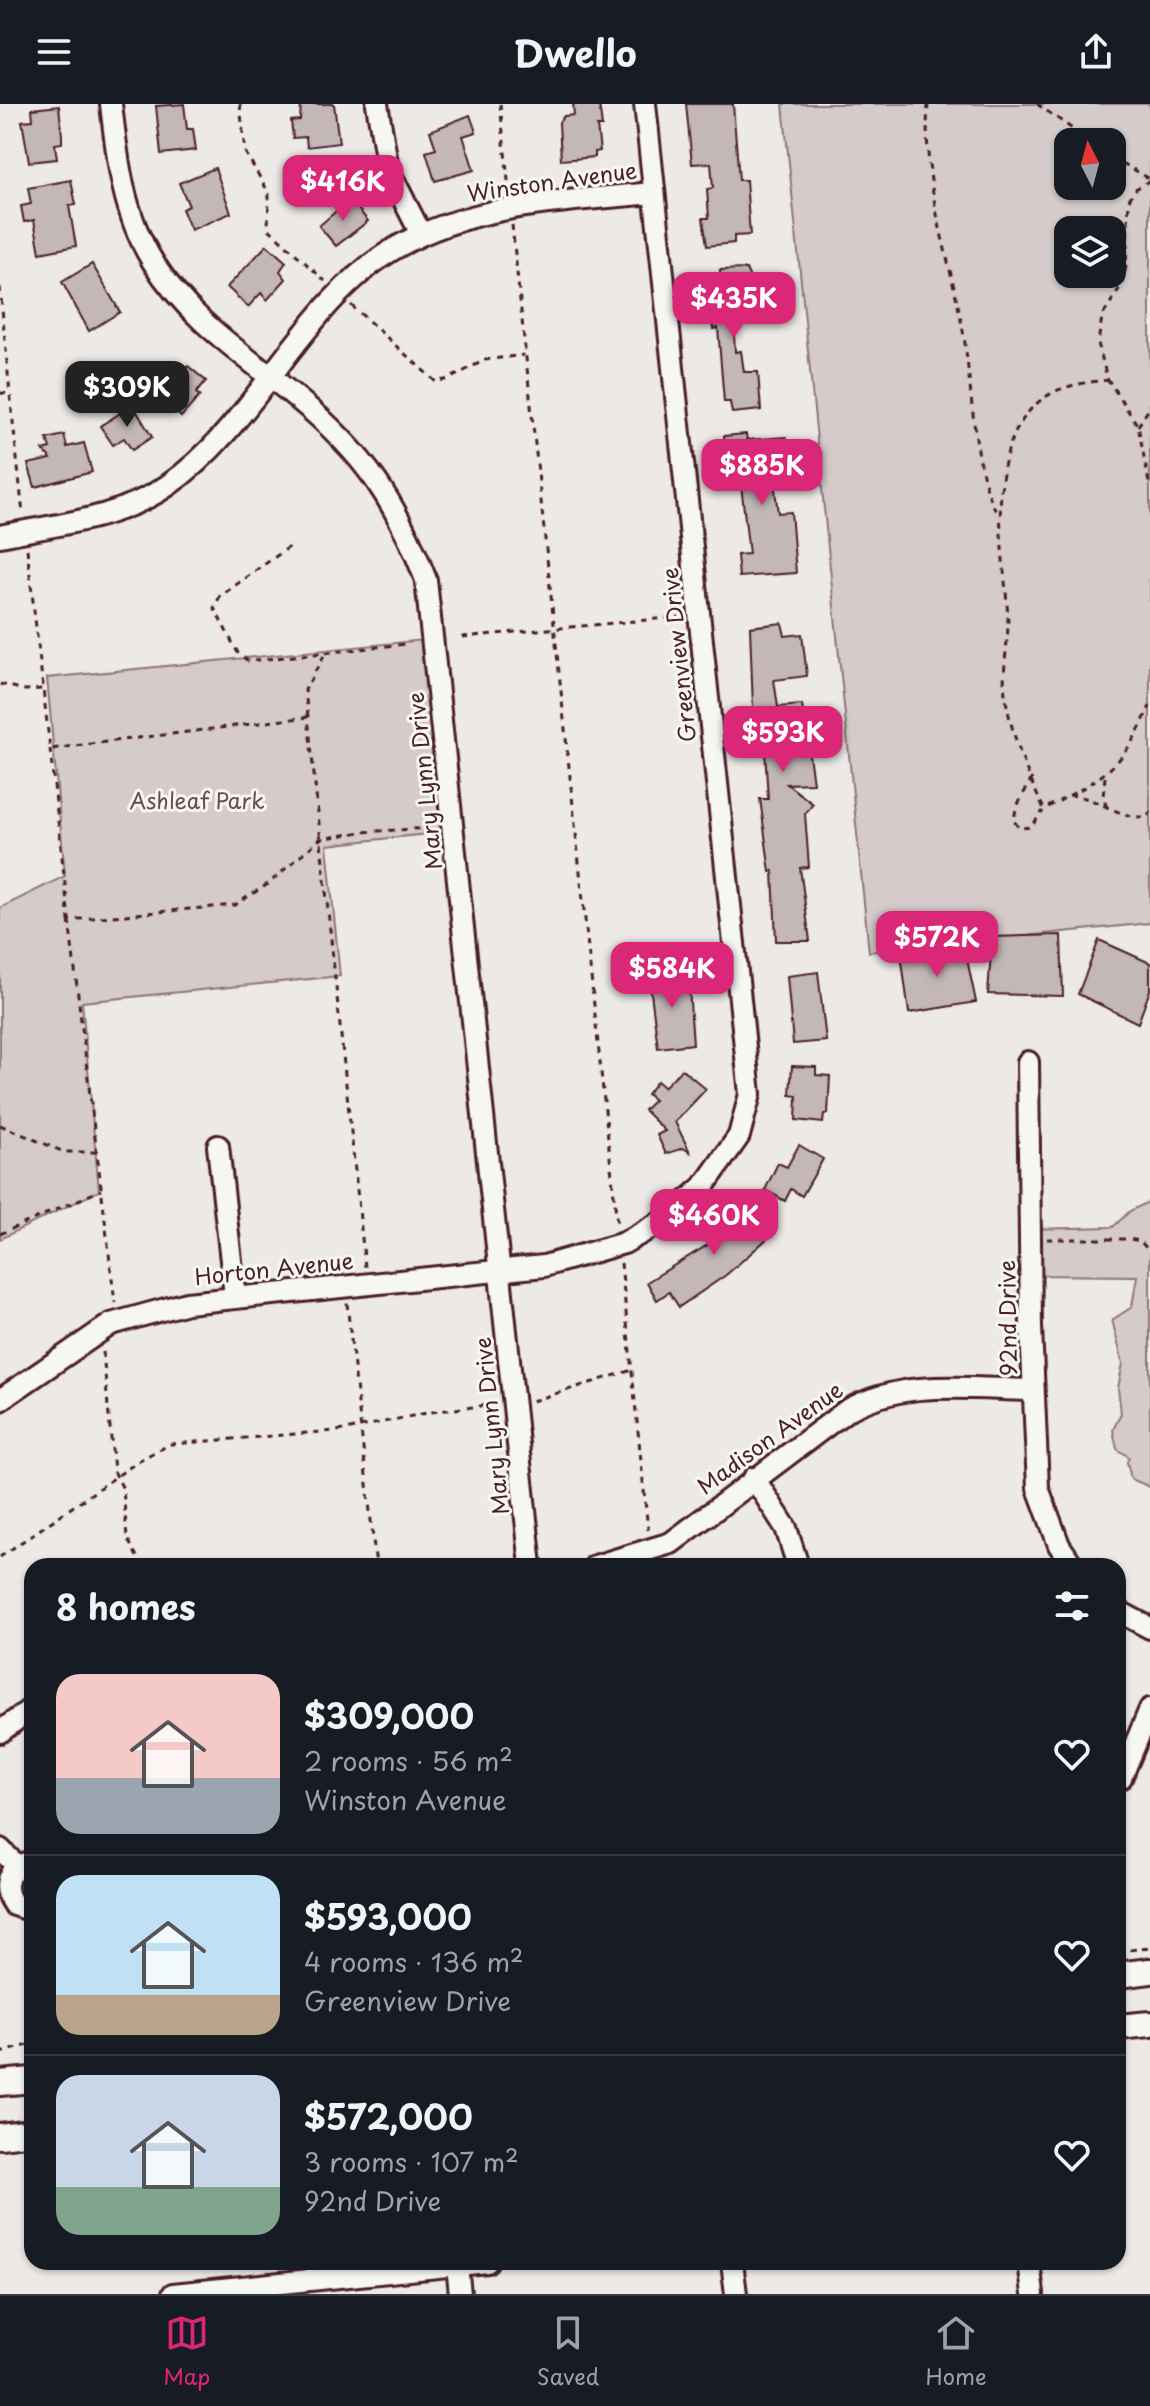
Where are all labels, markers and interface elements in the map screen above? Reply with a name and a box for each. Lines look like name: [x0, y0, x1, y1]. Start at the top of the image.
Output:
text: Dwello: [513, 25, 637, 79]
icon: menu: [32, 30, 76, 74]
icon: share: [1074, 30, 1118, 74]
north arrow: [1054, 128, 1126, 200]
map controls: [1054, 128, 1126, 288]
street label: Winston Avenue: [465, 152, 639, 209]
pin: $416K: [287, 155, 399, 223]
text: $416K: [301, 161, 385, 200]
button: layers: [1054, 216, 1126, 288]
pin: $435K: [678, 272, 790, 340]
text: $435K: [691, 278, 777, 317]
pin: $309K: [71, 361, 183, 429]
text: $309K: [83, 367, 171, 406]
pin: $885K: [706, 439, 818, 507]
text: $885K: [719, 445, 805, 484]
street label: Greenview Drive: [652, 566, 703, 744]
street label: Mary Lynn Drive: [398, 691, 449, 872]
pin: $593K: [727, 706, 839, 774]
text: $593K: [741, 712, 825, 751]
park label: Ashleaf Park: [129, 783, 265, 816]
pin: $572K: [881, 911, 993, 979]
text: $572K: [894, 917, 980, 956]
pin: $584K: [616, 942, 728, 1010]
text: $584K: [629, 948, 715, 987]
pin: $460K: [658, 1189, 770, 1257]
text: $460K: [668, 1195, 760, 1234]
street label: Horton Avenue: [193, 1243, 355, 1292]
street label: 92nd Drive: [989, 1260, 1024, 1376]
street label: Mary Lynn Drive: [465, 1336, 516, 1517]
street label: Madison Avenue: [689, 1373, 849, 1501]
text: 8 homes: [56, 1580, 196, 1632]
icon: filters: [1050, 1584, 1094, 1628]
text: $309,000: [304, 1689, 474, 1741]
icon: home: [120, 1706, 216, 1802]
icon: heart: [1050, 1732, 1094, 1776]
text: 2 rooms · 56 m²: [304, 1741, 513, 1780]
text: Winston Avenue: [304, 1780, 506, 1819]
text: $593,000: [304, 1890, 472, 1942]
icon: home: [120, 1907, 216, 2003]
icon: heart: [1050, 1933, 1094, 1977]
text: 4 rooms · 136 m²: [304, 1942, 524, 1981]
text: Greenview Drive: [304, 1981, 511, 2020]
text: $572,000: [304, 2090, 473, 2142]
icon: home: [120, 2107, 216, 2203]
icon: heart: [1050, 2133, 1094, 2177]
text: 3 rooms · 107 m²: [304, 2142, 519, 2181]
text: 92nd Drive: [304, 2181, 441, 2220]
tab: Map: [163, 2311, 210, 2392]
tab: Saved: [537, 2311, 599, 2392]
tab: Home: [926, 2311, 987, 2392]

